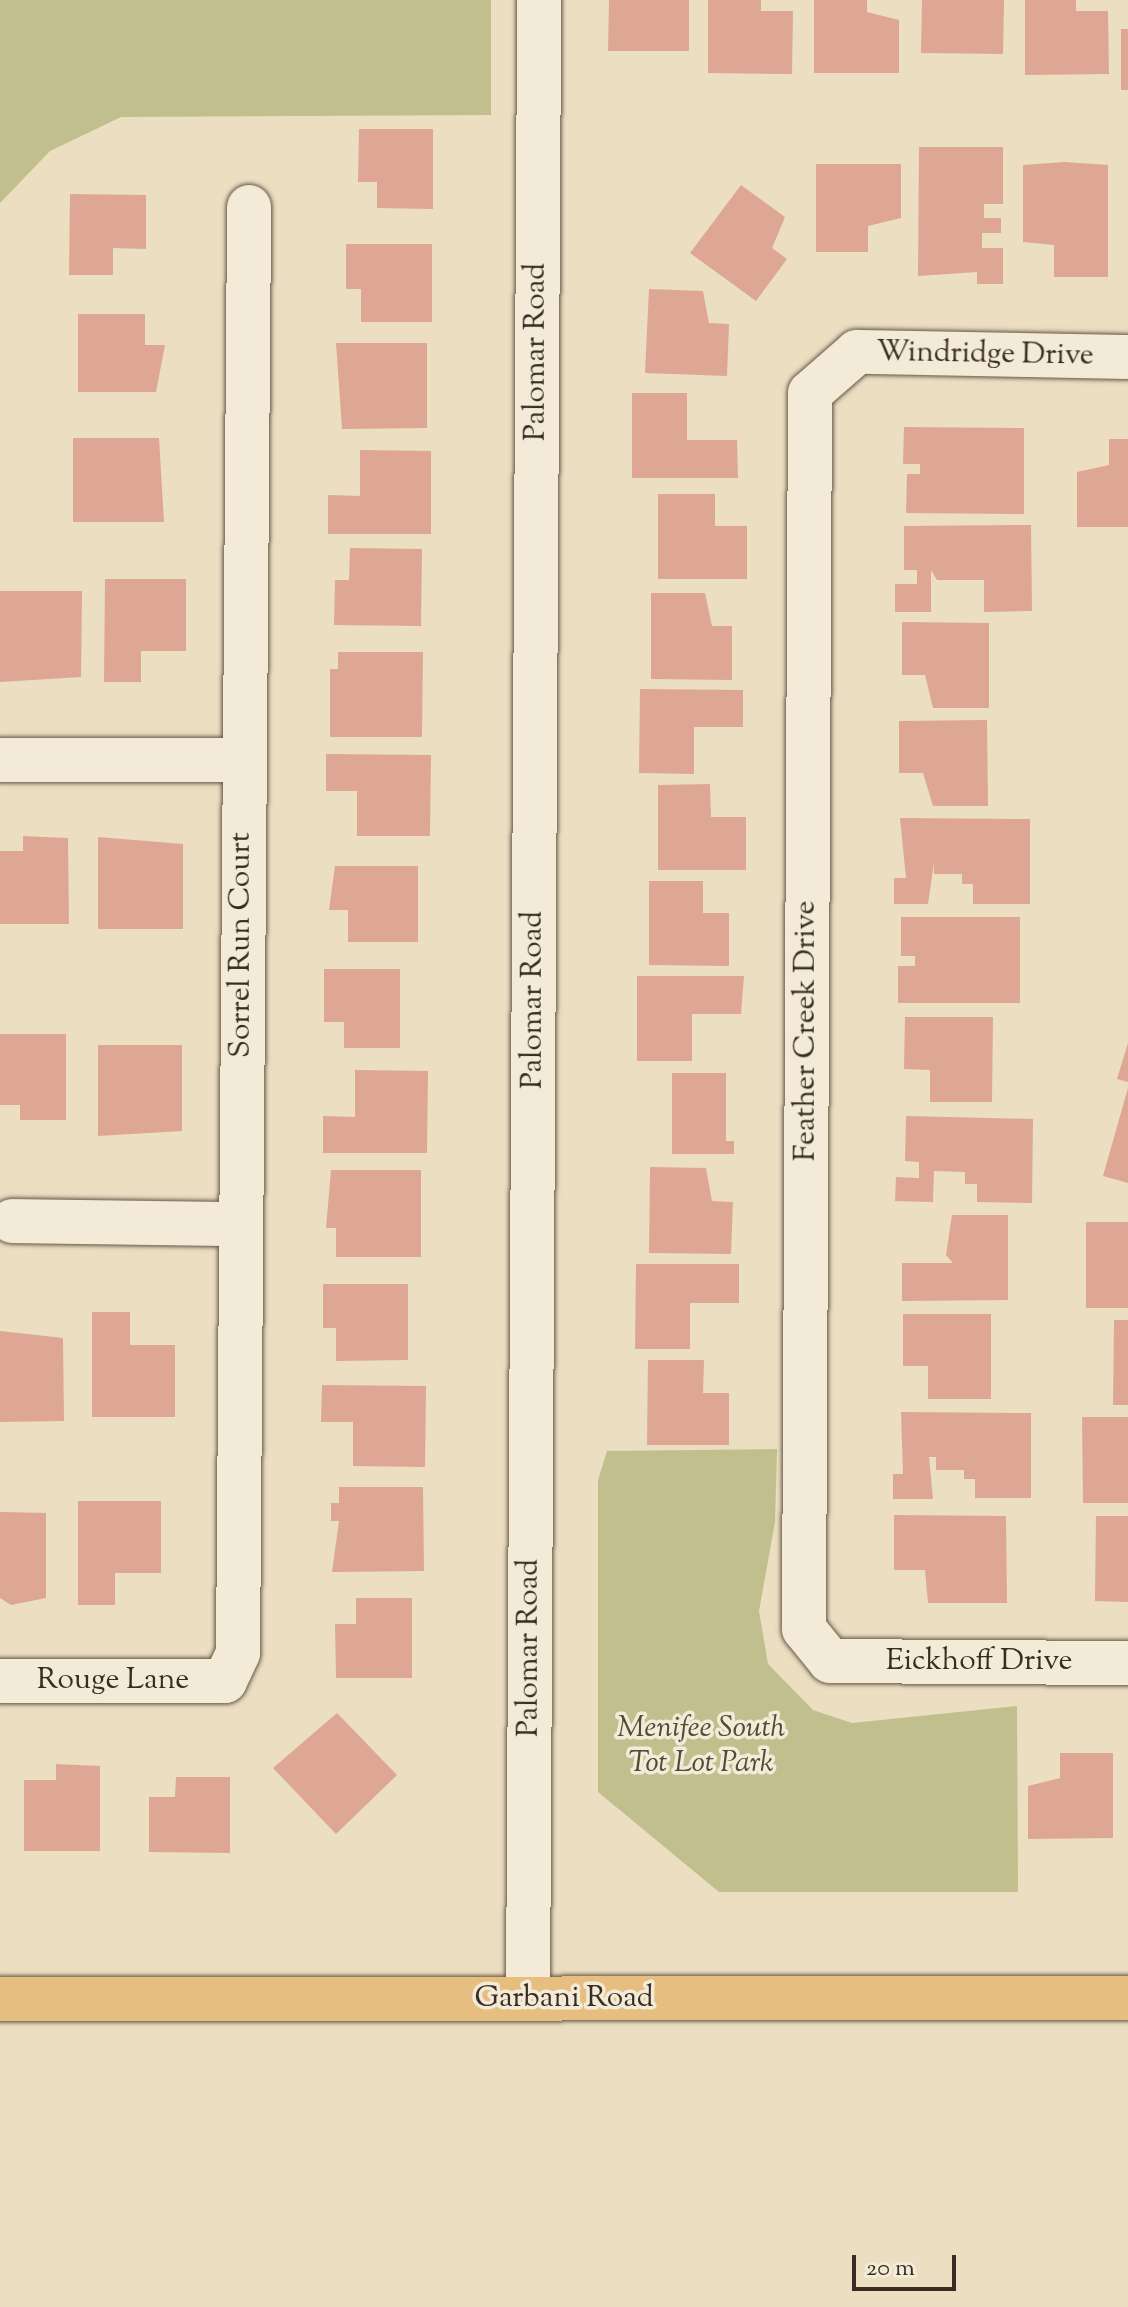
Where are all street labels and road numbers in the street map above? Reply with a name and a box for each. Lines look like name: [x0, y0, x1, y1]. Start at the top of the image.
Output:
street label: Palomar Road: [519, 263, 555, 441]
street label: Windridge Drive: [876, 335, 1094, 375]
street label: Sorrel Run Court: [224, 832, 260, 1058]
street label: Feather Creek Drive: [789, 901, 825, 1161]
street label: Palomar Road: [516, 911, 552, 1089]
street label: Palomar Road: [512, 1559, 548, 1737]
street label: Eickhoff Drive: [886, 1644, 1072, 1680]
street label: Rouge Lane: [37, 1663, 189, 1699]
street label: Garbani Road: [474, 1981, 654, 2017]

